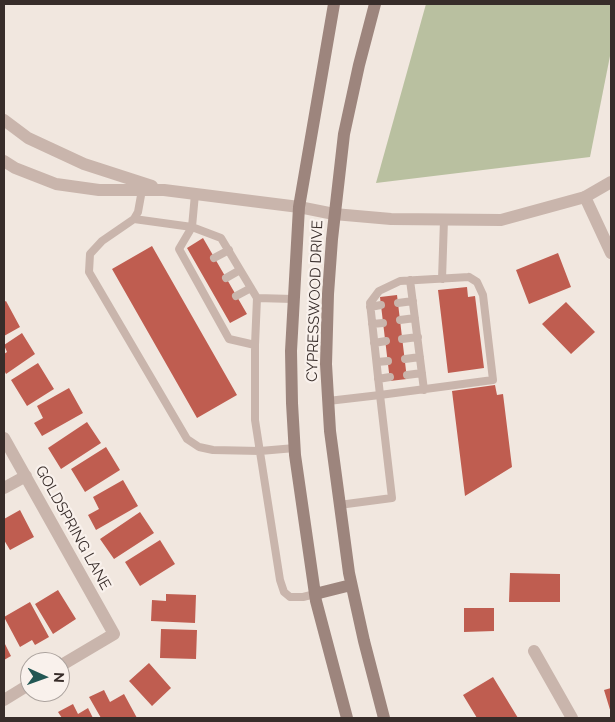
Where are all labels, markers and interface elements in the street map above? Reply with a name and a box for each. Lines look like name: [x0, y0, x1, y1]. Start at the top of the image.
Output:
street label: CYPRESSWOOD DRIVE: [303, 220, 327, 382]
street label: GOLDSPRING LANE: [31, 463, 115, 593]
north arrow: [20, 652, 70, 702]
text: N: [51, 672, 67, 683]

